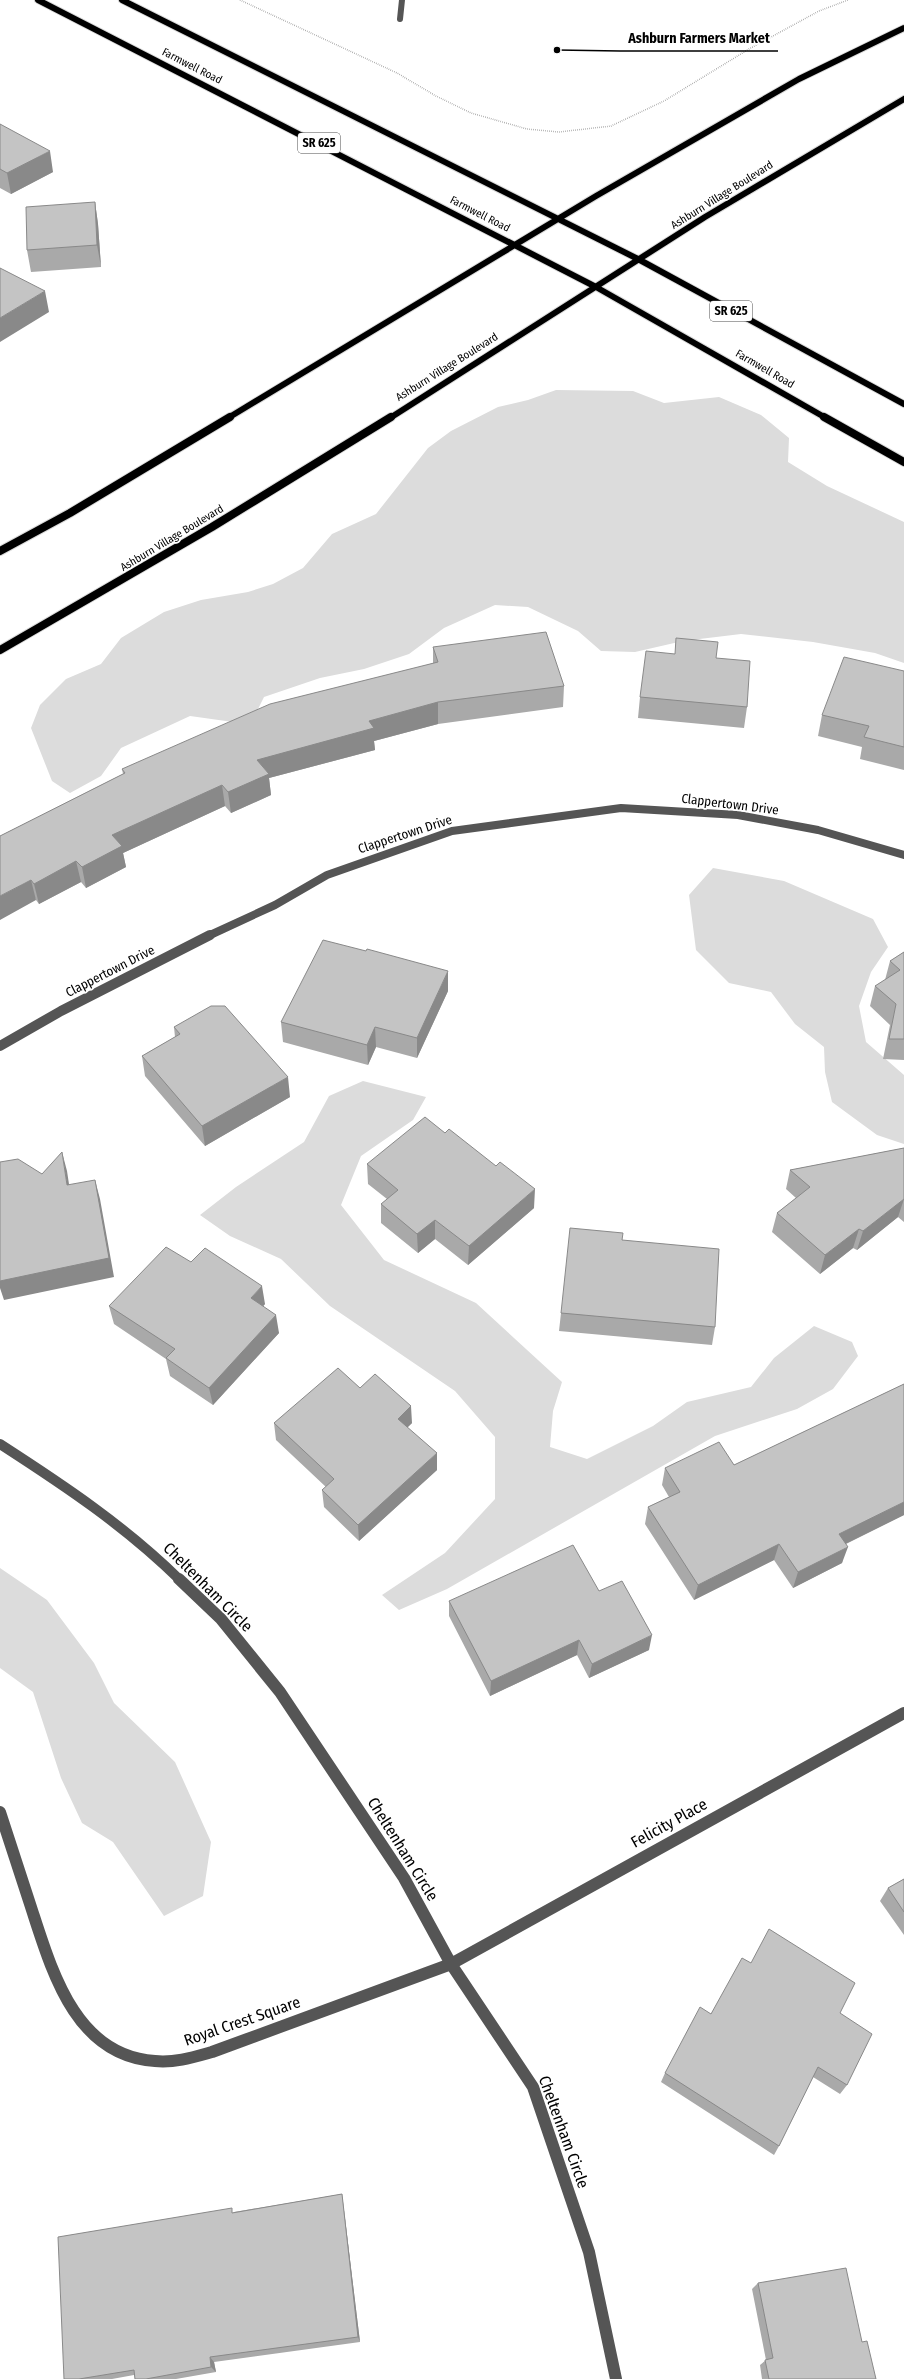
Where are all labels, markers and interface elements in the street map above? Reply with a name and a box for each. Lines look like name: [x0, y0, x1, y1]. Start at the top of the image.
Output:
callout: Ashburn Farmers Market: [620, 25, 778, 51]
text: Ashburn Farmers Market: [627, 30, 771, 47]
street label: Farmwell Road: [160, 45, 224, 87]
road number: SR 625: [298, 133, 340, 153]
street label: Ashburn Village Boulevard: [669, 158, 775, 232]
street label: Farmwell Road: [448, 193, 512, 235]
road number: SR 625: [710, 301, 752, 321]
street label: Ashburn Village Boulevard: [394, 330, 500, 404]
street label: Farmwell Road: [733, 347, 797, 391]
street label: Ashburn Village Boulevard: [118, 502, 226, 574]
street label: Clappertown Drive: [681, 791, 779, 817]
street label: Clappertown Drive: [356, 812, 454, 856]
street label: Clappertown Drive: [63, 942, 157, 1000]
street label: Cheltenham Circle: [159, 1538, 257, 1636]
street label: Cheltenham Circle: [364, 1794, 442, 1904]
street label: Felicity Place: [628, 1794, 711, 1852]
street label: Royal Crest Square: [181, 1992, 303, 2050]
street label: Cheltenham Circle: [535, 2073, 593, 2191]

